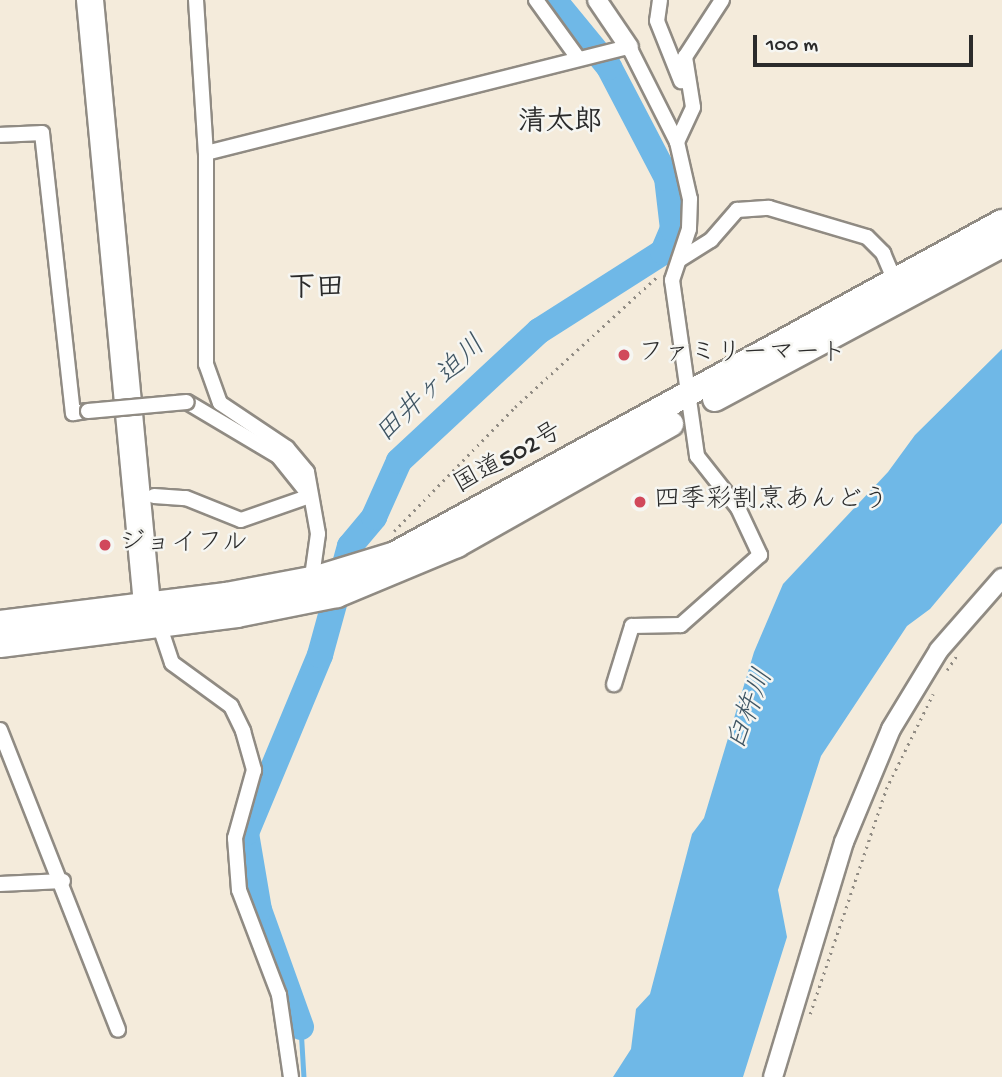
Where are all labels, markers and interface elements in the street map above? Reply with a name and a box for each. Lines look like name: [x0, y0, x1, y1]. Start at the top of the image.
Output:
scale bar: [757, 21, 978, 65]
text: 100 m: [766, 34, 818, 59]
district label: 清太郎: [518, 107, 602, 141]
district label: 下田: [288, 273, 344, 307]
water label: 田井ヶ迫川: [370, 330, 494, 452]
place label: ファミリーマート: [638, 339, 846, 371]
marker: ファミリーマート: [616, 347, 632, 363]
street label: 国道502号: [449, 417, 569, 503]
place label: 四季彩割烹あんどう: [654, 486, 888, 518]
marker: 四季彩割烹あんどう: [632, 494, 648, 510]
place label: ジョイフル: [119, 529, 249, 561]
marker: ジョイフル: [97, 537, 113, 553]
water label: 臼杵川: [721, 665, 783, 755]

